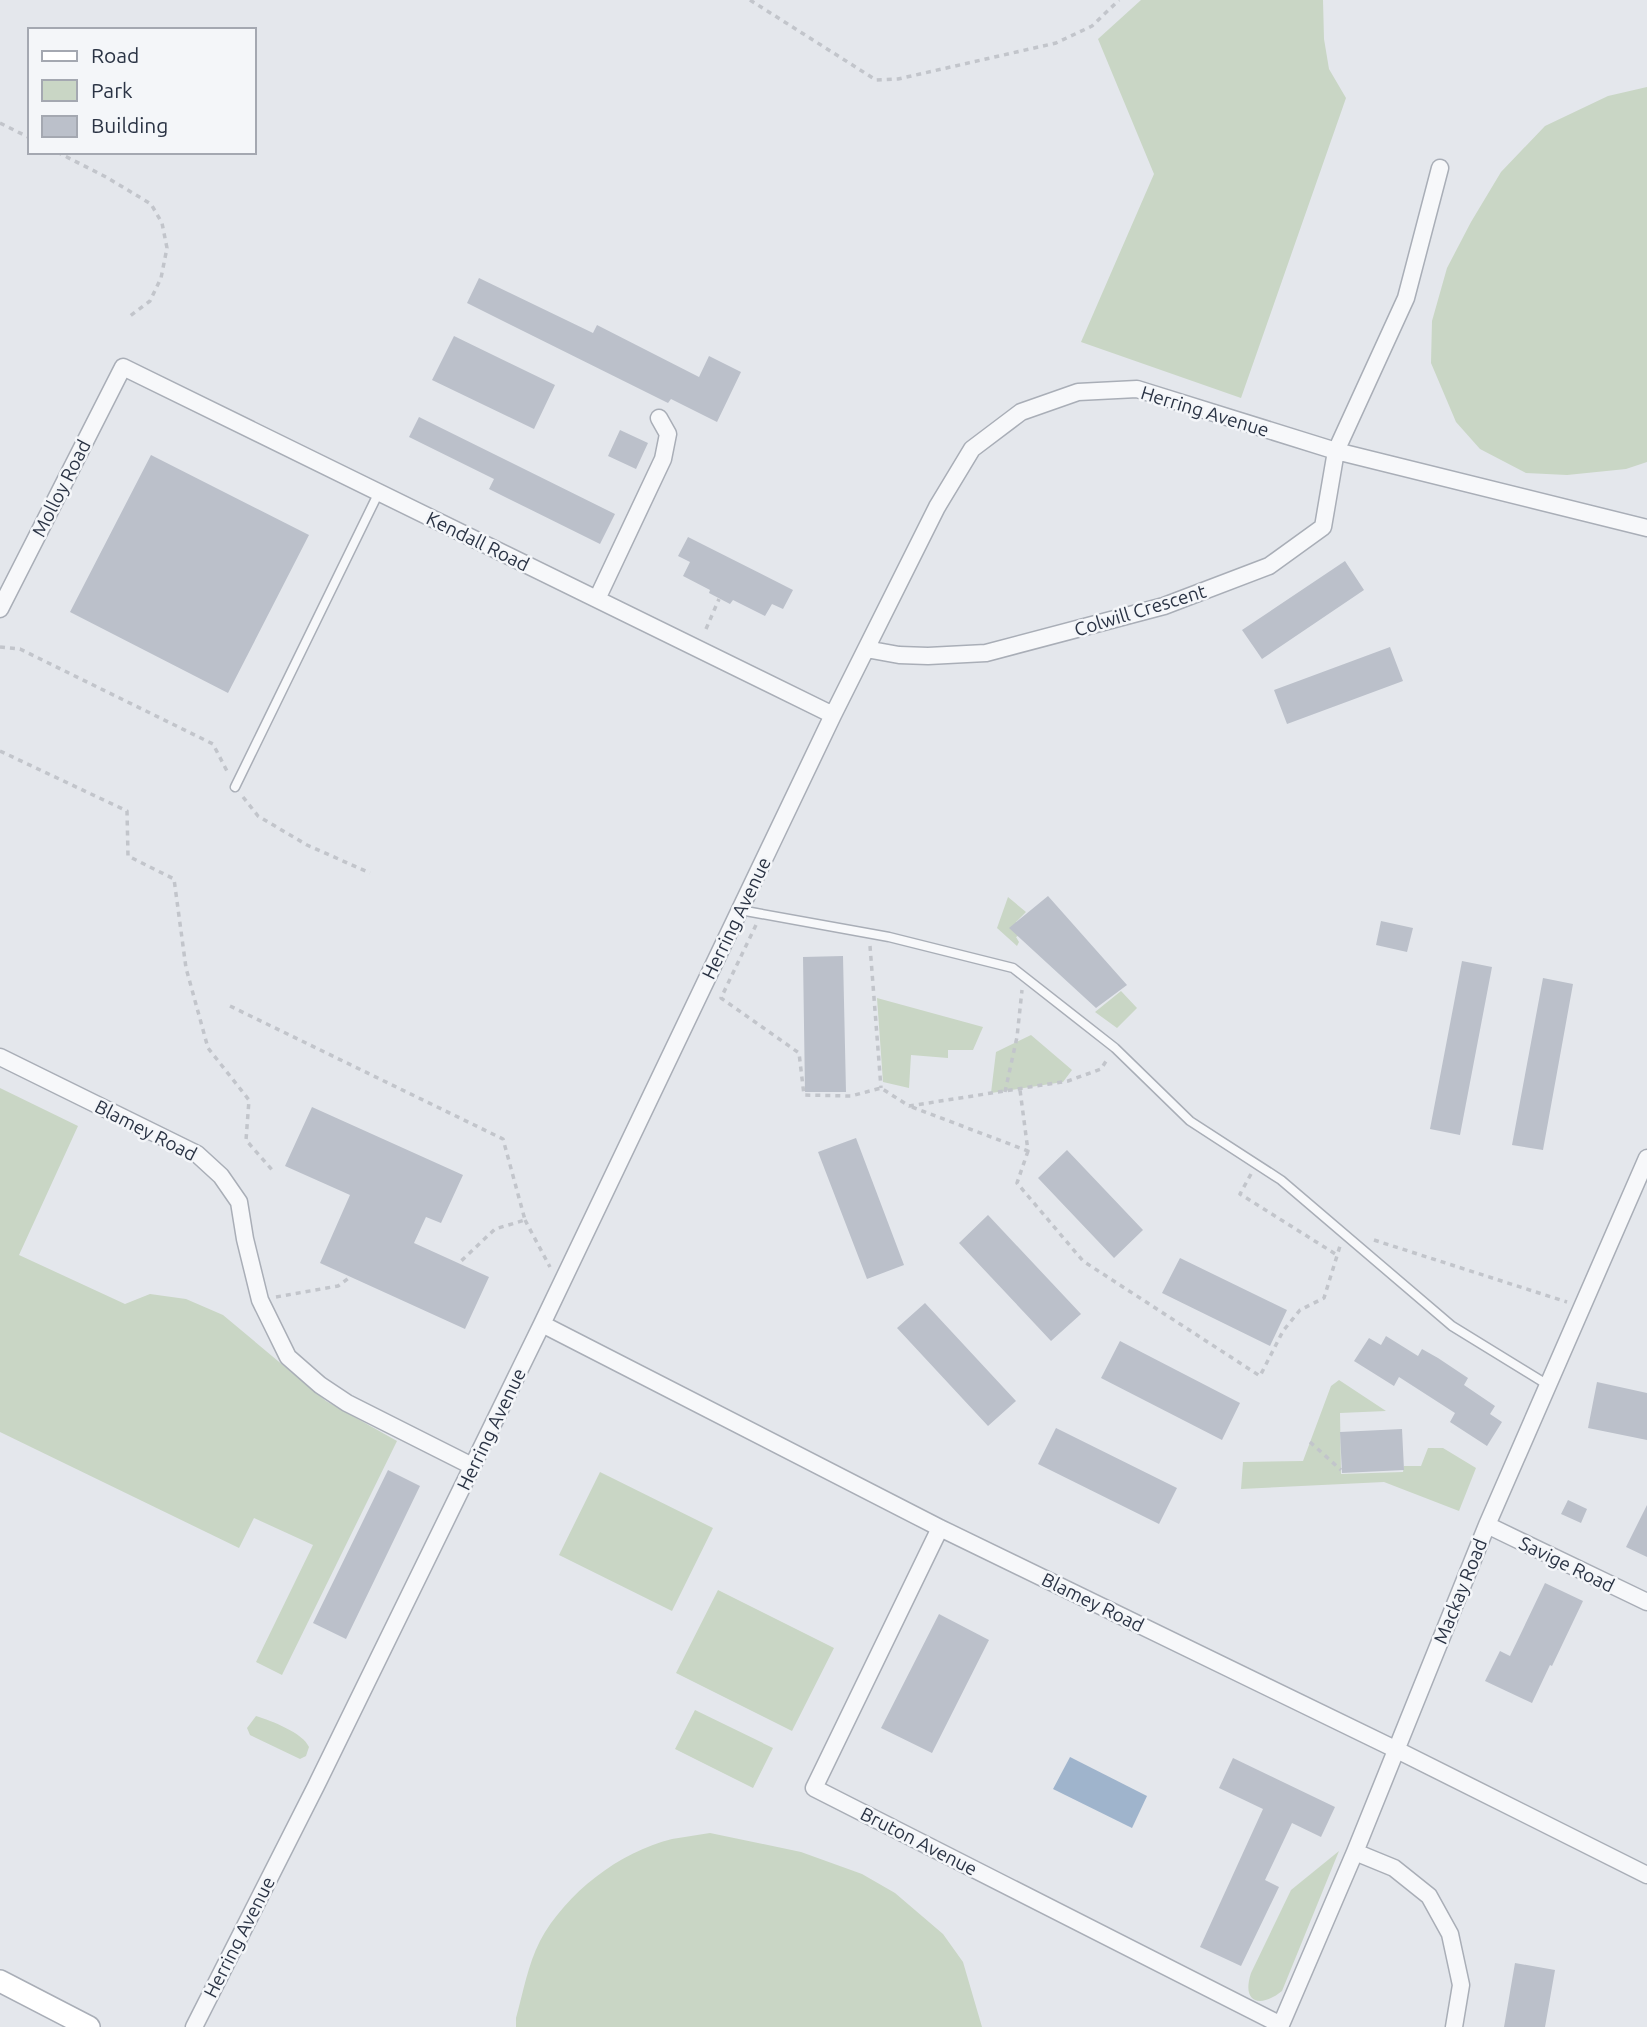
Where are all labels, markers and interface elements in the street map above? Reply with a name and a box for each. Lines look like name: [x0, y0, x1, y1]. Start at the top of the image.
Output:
legend: [28, 28, 256, 154]
text: Road: [91, 43, 139, 67]
text: Park: [91, 78, 133, 102]
text: Building: [91, 113, 168, 137]
street label: Herring Avenue: [1138, 381, 1272, 441]
street label: Molloy Road: [27, 436, 95, 540]
street label: Kendall Road: [423, 507, 533, 575]
street label: Colwill Crescent: [1072, 579, 1209, 640]
street label: Herring Avenue: [697, 853, 775, 983]
street label: Blamey Road: [92, 1095, 200, 1165]
street label: Herring Avenue: [452, 1364, 530, 1494]
street label: Savige Road: [1516, 1531, 1618, 1597]
street label: Mackay Road: [1429, 1535, 1491, 1647]
street label: Blamey Road: [1038, 1568, 1148, 1636]
street label: Bruton Avenue: [857, 1802, 981, 1880]
street label: Herring Avenue: [199, 1873, 279, 2001]

